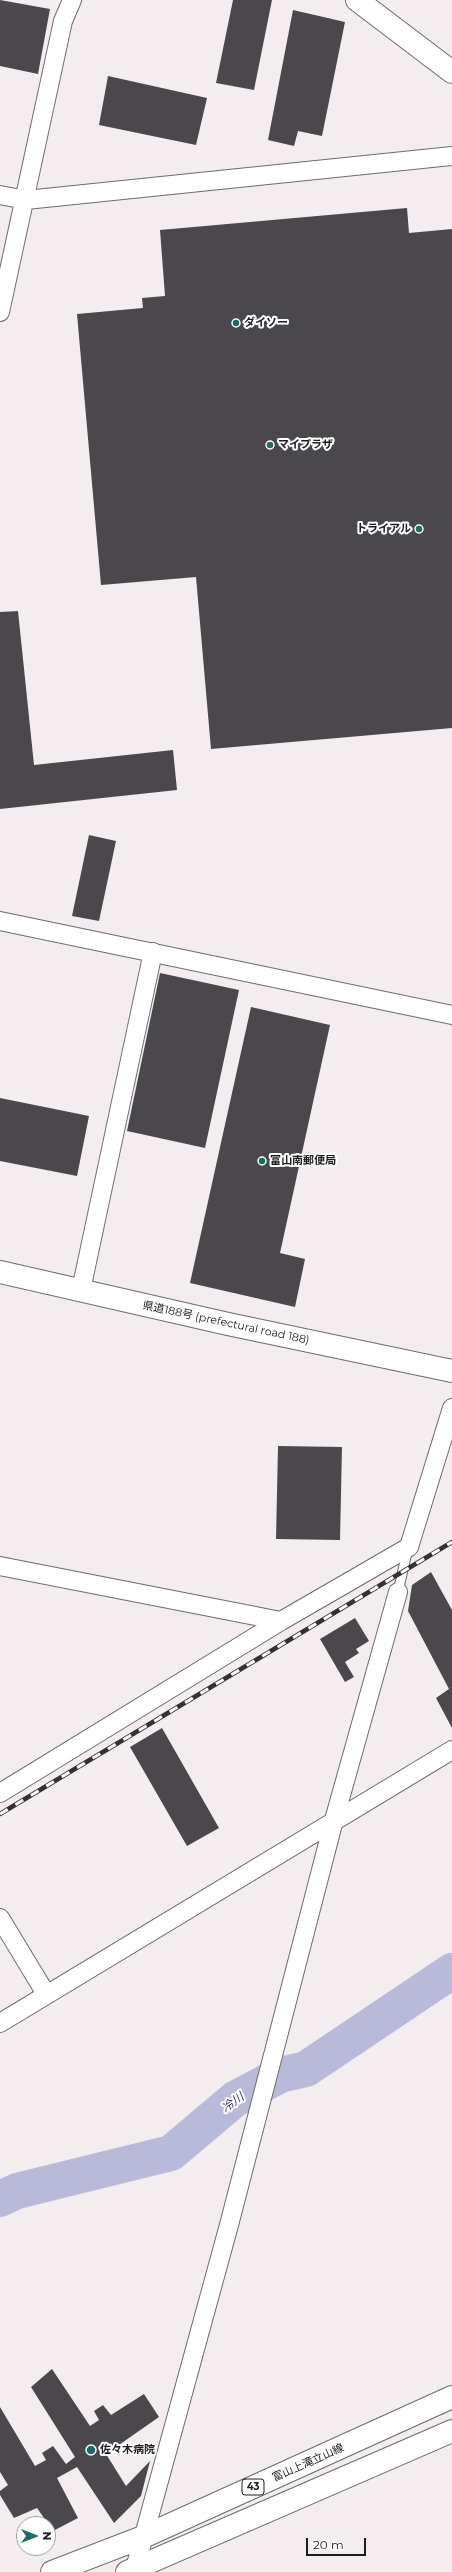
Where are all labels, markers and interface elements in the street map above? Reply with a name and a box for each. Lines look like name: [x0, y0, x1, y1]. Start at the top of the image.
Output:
place label: ダイソー: [244, 316, 288, 330]
marker: ダイソー: [231, 318, 241, 328]
place label: マイプラザ: [278, 438, 333, 452]
marker: マイプラザ: [265, 440, 275, 450]
place label: トライアル: [356, 522, 411, 536]
marker: トライアル: [414, 524, 424, 534]
place label: 富山南郵便局: [270, 1154, 336, 1168]
marker: 富山南郵便局: [257, 1156, 267, 1166]
street label: 県道188号 (prefectural road 188): [141, 1299, 311, 1347]
water label: 冷川: [219, 2090, 247, 2116]
street label: 富山上滝立山線: [270, 2441, 346, 2485]
place label: 佐々木病院: [100, 2443, 155, 2457]
marker: 佐々木病院: [85, 2444, 97, 2456]
road number: 43: [242, 2479, 264, 2495]
north arrow: [16, 2516, 56, 2556]
scale bar: [308, 2530, 368, 2556]
text: N: [40, 2532, 54, 2540]
text: 20 m: [313, 2537, 344, 2552]

